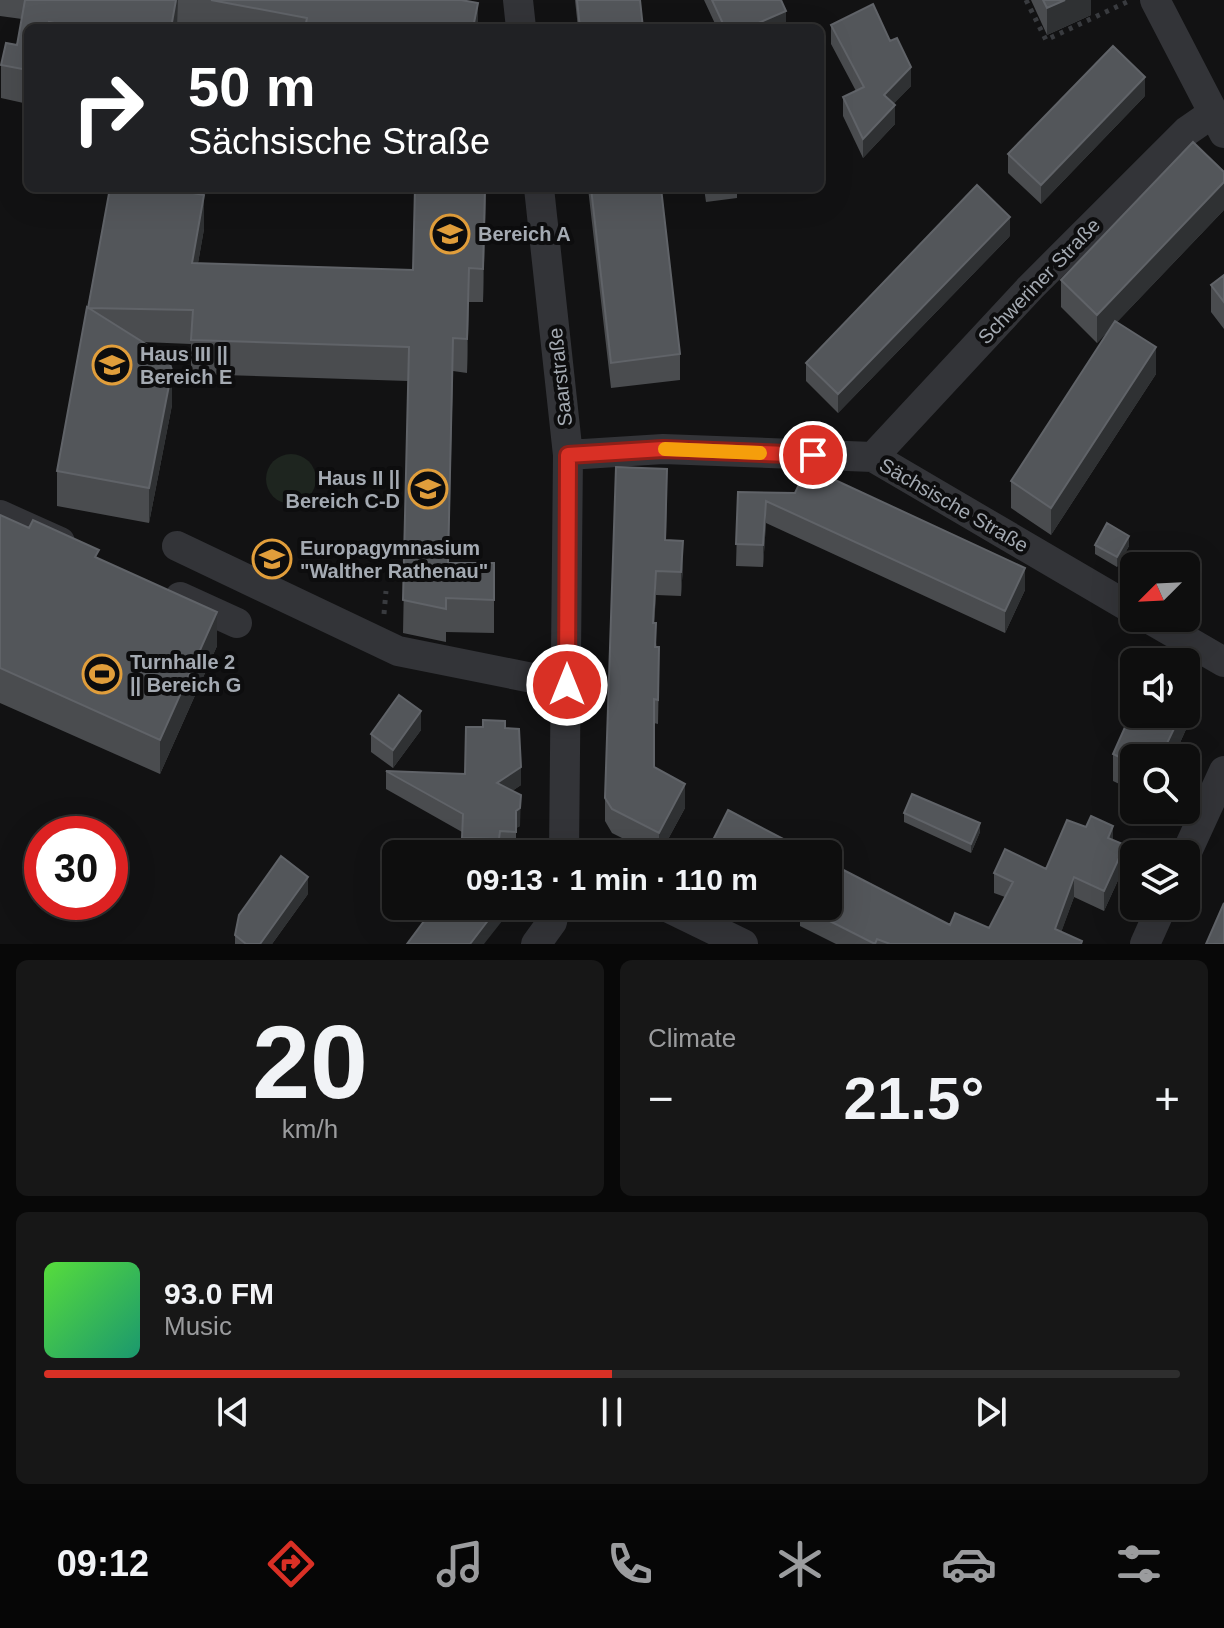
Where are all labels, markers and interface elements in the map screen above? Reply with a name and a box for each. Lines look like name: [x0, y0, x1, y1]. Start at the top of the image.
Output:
text: 50 m: [188, 55, 316, 118]
icon: right: [56, 56, 160, 160]
text: Sächsische Straße: [188, 121, 490, 162]
school or university icon: Bereich A: [429, 213, 471, 255]
street label: Schweriner Straße: [974, 214, 1104, 348]
place label: Bereich A: [478, 223, 571, 245]
street label: Saarstraße: [544, 327, 576, 427]
place label: Haus III || Bereich E: [140, 343, 232, 388]
school or university icon: Haus III || Bereich E: [91, 344, 133, 386]
pin: [779, 421, 847, 489]
icon: arrive: [791, 433, 835, 477]
street label: Sächsische Straße: [876, 454, 1032, 556]
place label: Haus II || Bereich C-D: [286, 467, 400, 512]
school or university icon: Haus II || Bereich C-D: [407, 468, 449, 510]
place label: Europagymnasium "Walther Rathenau": [300, 537, 488, 582]
school or university icon: Europagymnasium "Walther Rathenau": [251, 538, 293, 580]
north arrow: [1120, 552, 1200, 632]
map controls: [1120, 552, 1200, 920]
position arrow: [525, 643, 609, 727]
button: sound: [1120, 648, 1200, 728]
place label: Turnhalle 2 || Bereich G: [130, 651, 241, 696]
sports icon: Turnhalle 2 || Bereich G: [81, 653, 123, 695]
button: search: [1120, 744, 1200, 824]
speed limit sign: 30: [24, 816, 128, 920]
button: layers: [1120, 840, 1200, 920]
text: 09:13 · 1 min · 110 m: [466, 863, 758, 896]
text: 20: [252, 1004, 368, 1120]
text: Climate: [648, 1023, 736, 1053]
text: 21.5°: [844, 1065, 984, 1132]
text: −: [648, 1074, 674, 1123]
text: +: [1154, 1074, 1180, 1123]
text: km/h: [282, 1114, 338, 1144]
text: 93.0 FM: [164, 1277, 274, 1310]
text: Music: [164, 1311, 232, 1341]
icon: previous: [211, 1390, 255, 1434]
icon: pause: [590, 1390, 634, 1434]
icon: next: [969, 1390, 1013, 1434]
icon: directions: [263, 1536, 319, 1592]
icon: music: [432, 1536, 488, 1592]
icon: phone: [602, 1536, 658, 1592]
icon: climate: [772, 1536, 828, 1592]
icon: car: [941, 1536, 997, 1592]
icon: filters: [1111, 1536, 1167, 1592]
text: 09:12: [57, 1543, 149, 1584]

